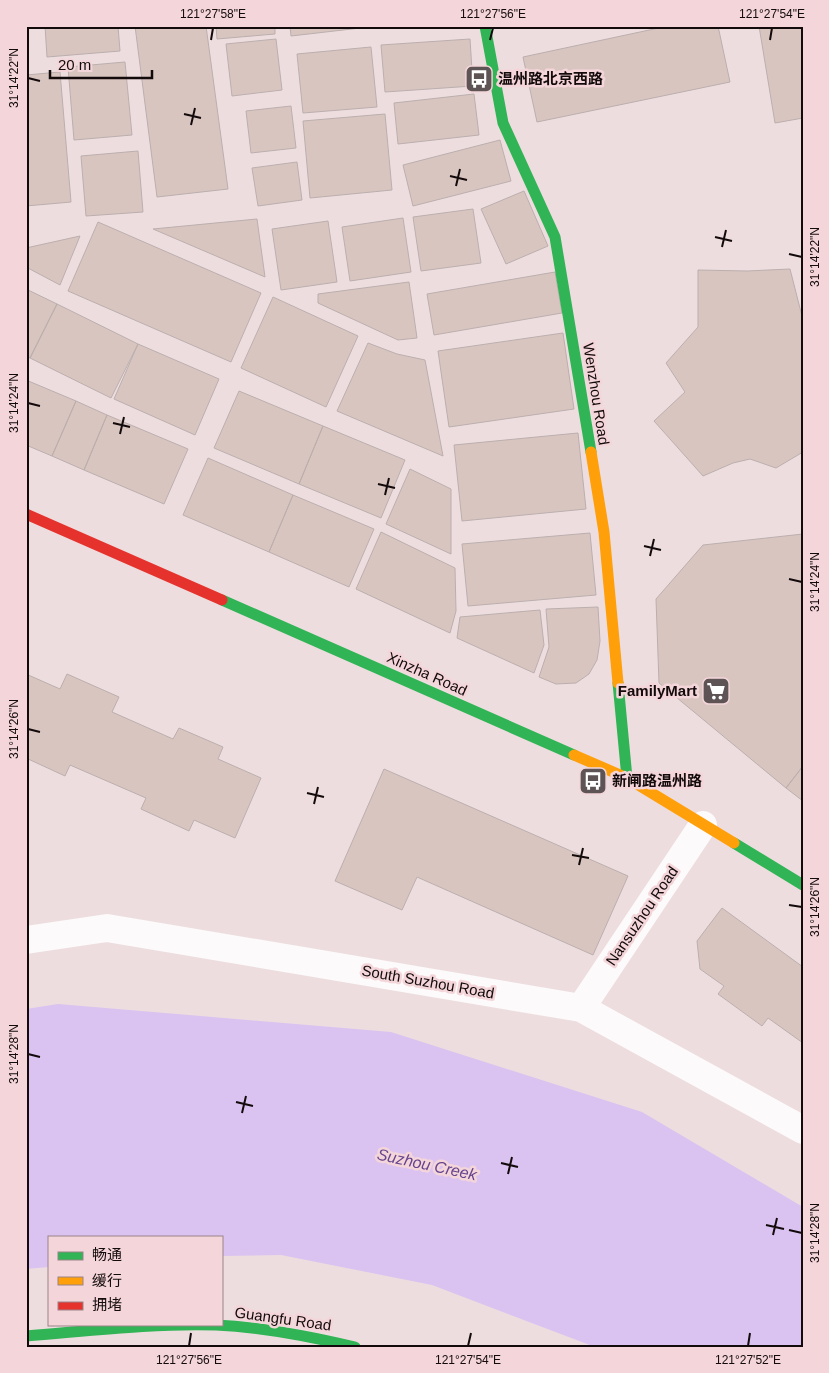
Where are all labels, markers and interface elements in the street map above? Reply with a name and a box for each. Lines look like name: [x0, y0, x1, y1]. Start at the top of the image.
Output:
text: 121°27'58"E: [180, 7, 246, 21]
text: 121°27'56"E: [460, 7, 526, 21]
text: 121°27'54"E: [739, 7, 805, 21]
text: 31°14'22"N: [7, 48, 21, 108]
scale bar: [50, 48, 152, 80]
text: 20 m: [58, 56, 91, 73]
bus stop icon: 温州路北京西路: [464, 64, 494, 94]
place label: 温州路北京西路: [498, 70, 603, 87]
text: 31°14'22"N: [808, 227, 822, 287]
street label: Wenzhou Road: [580, 342, 613, 446]
text: 31°14'24"N: [7, 373, 21, 433]
text: 31°14'24"N: [808, 552, 822, 612]
street label: Xinzha Road: [385, 648, 470, 699]
supermarket icon: FamilyMart: [701, 676, 731, 706]
place label: FamilyMart: [618, 682, 697, 699]
text: 31°14'26"N: [7, 699, 21, 759]
bus stop icon: 新闸路温州路: [578, 766, 608, 796]
place label: 新闸路温州路: [612, 772, 702, 789]
street label: Nansuzhou Road: [602, 863, 681, 969]
text: 31°14'26"N: [808, 877, 822, 937]
street label: South Suzhou Road: [360, 961, 496, 1002]
text: 31°14'28"N: [7, 1024, 21, 1084]
water label: Suzhou Creek: [376, 1146, 479, 1184]
text: 31°14'28"N: [808, 1203, 822, 1263]
legend: [48, 1236, 222, 1326]
text: 畅通: [92, 1246, 122, 1263]
text: 缓行: [92, 1272, 122, 1289]
text: 拥堵: [92, 1296, 122, 1313]
street label: Guangfu Road: [234, 1303, 333, 1334]
text: 121°27'56"E: [156, 1353, 222, 1367]
text: 121°27'54"E: [435, 1353, 501, 1367]
text: 121°27'52"E: [715, 1353, 781, 1367]

